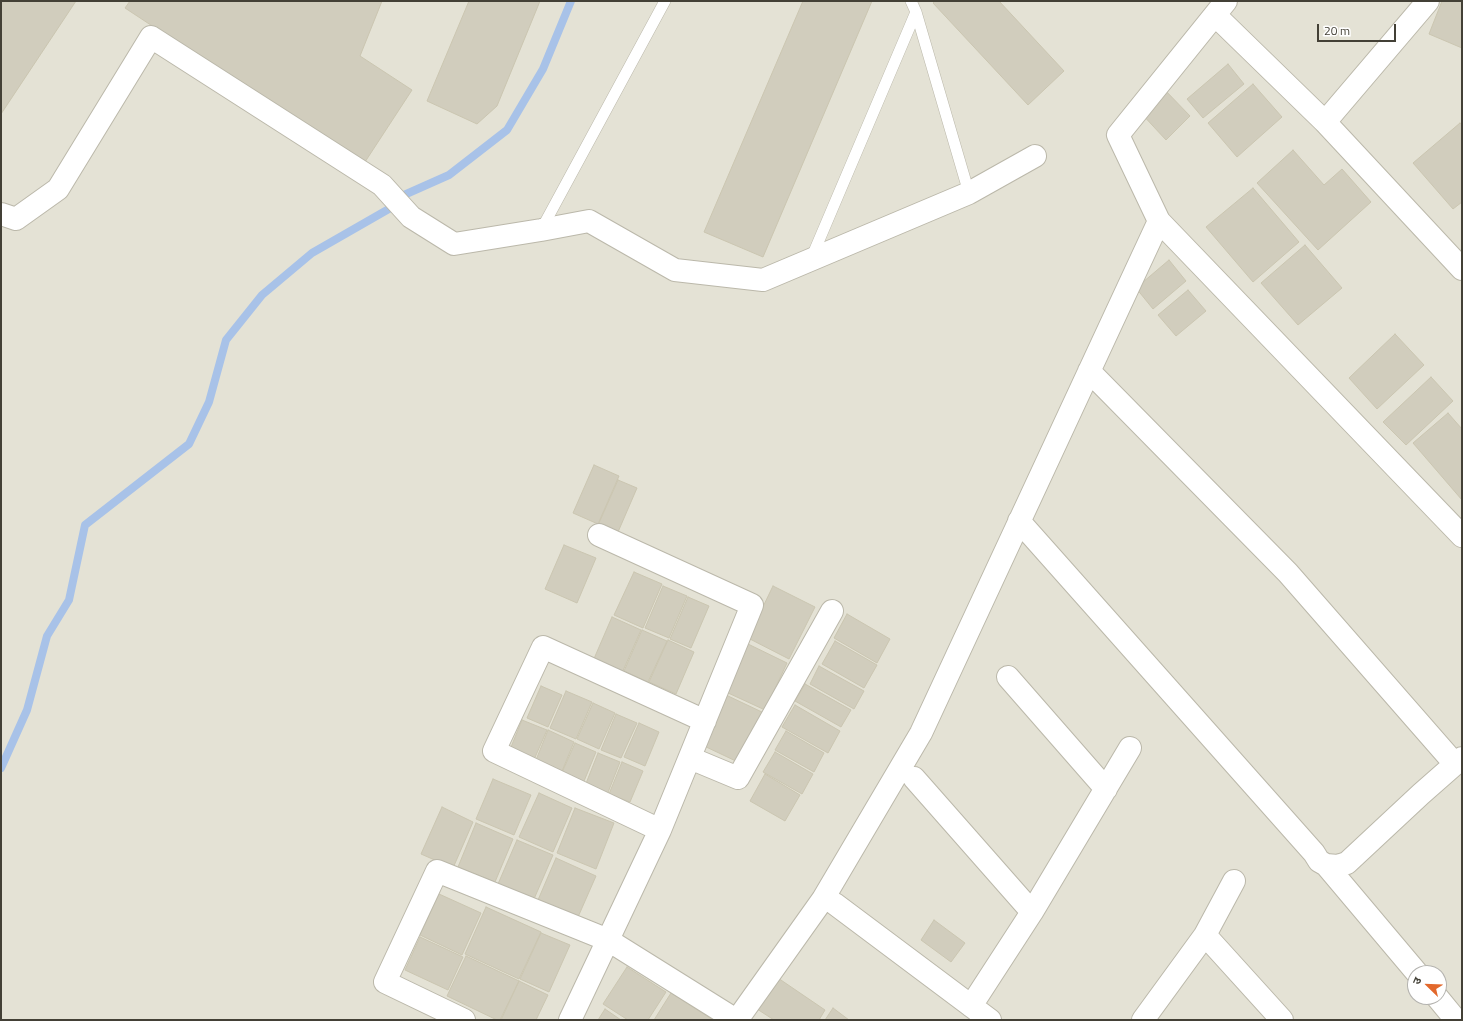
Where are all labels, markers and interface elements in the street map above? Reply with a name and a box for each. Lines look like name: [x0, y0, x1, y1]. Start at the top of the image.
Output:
scale bar: [1319, 16, 1398, 42]
text: 20 m: [1324, 21, 1350, 40]
north arrow: [1407, 965, 1447, 1005]
text: उ: [1408, 975, 1425, 987]

